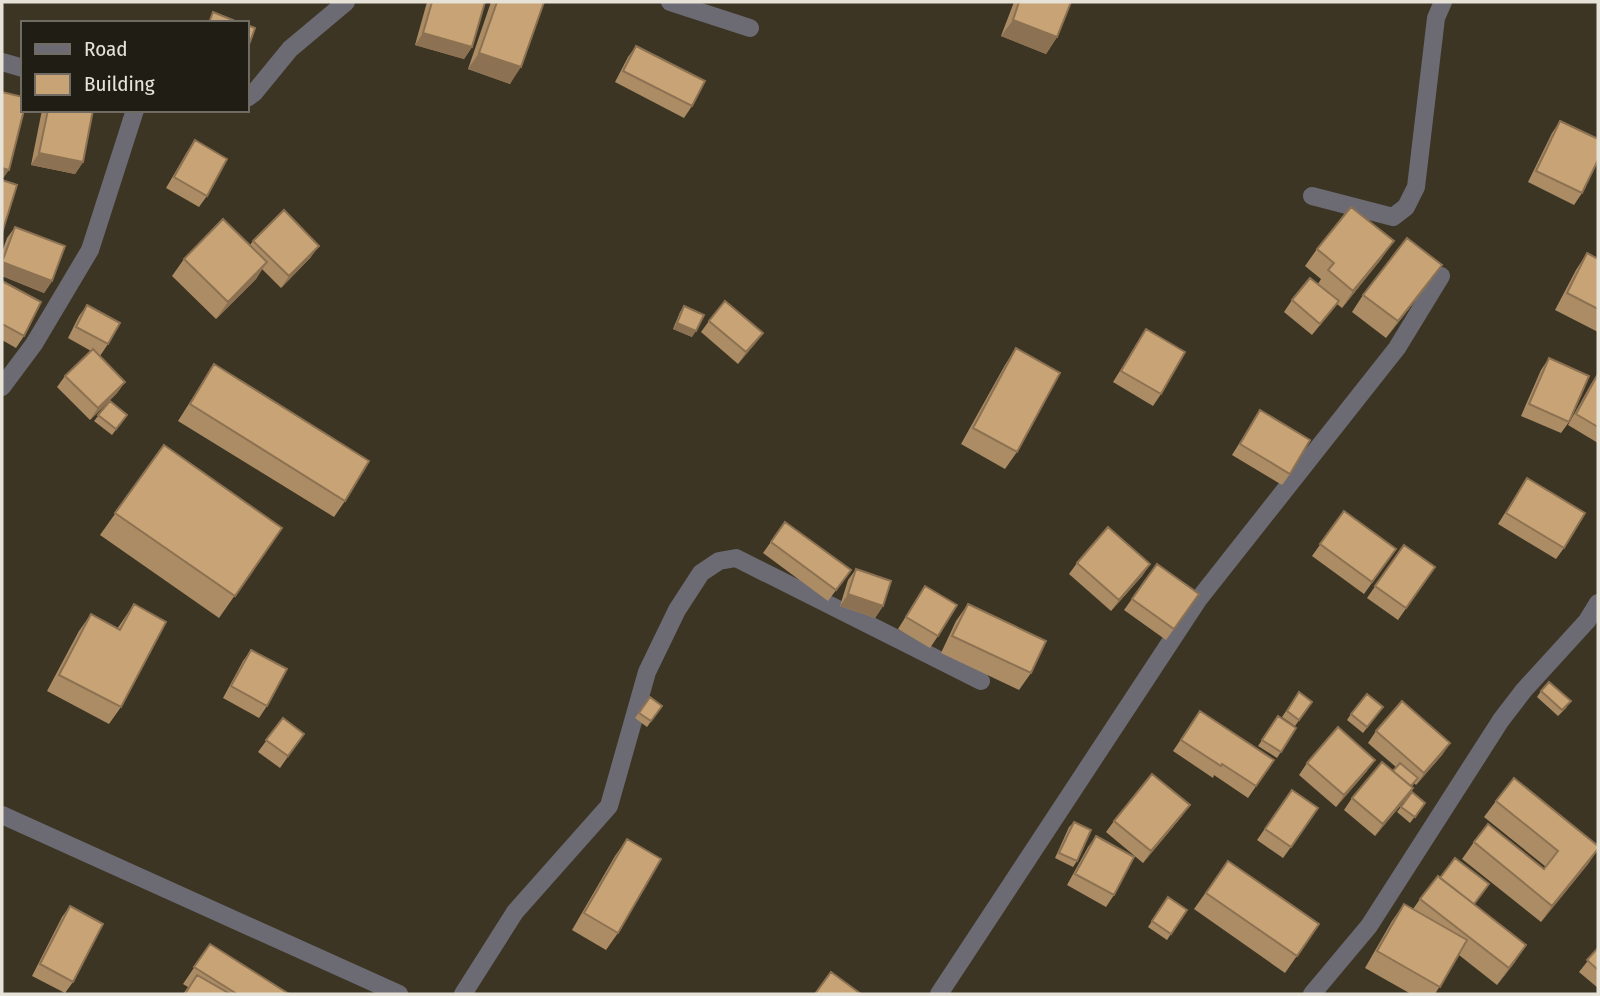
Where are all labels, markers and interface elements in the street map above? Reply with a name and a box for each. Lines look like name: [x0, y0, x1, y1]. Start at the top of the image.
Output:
legend: [21, 21, 248, 112]
text: Road: [84, 36, 128, 62]
text: Building: [84, 71, 155, 97]

